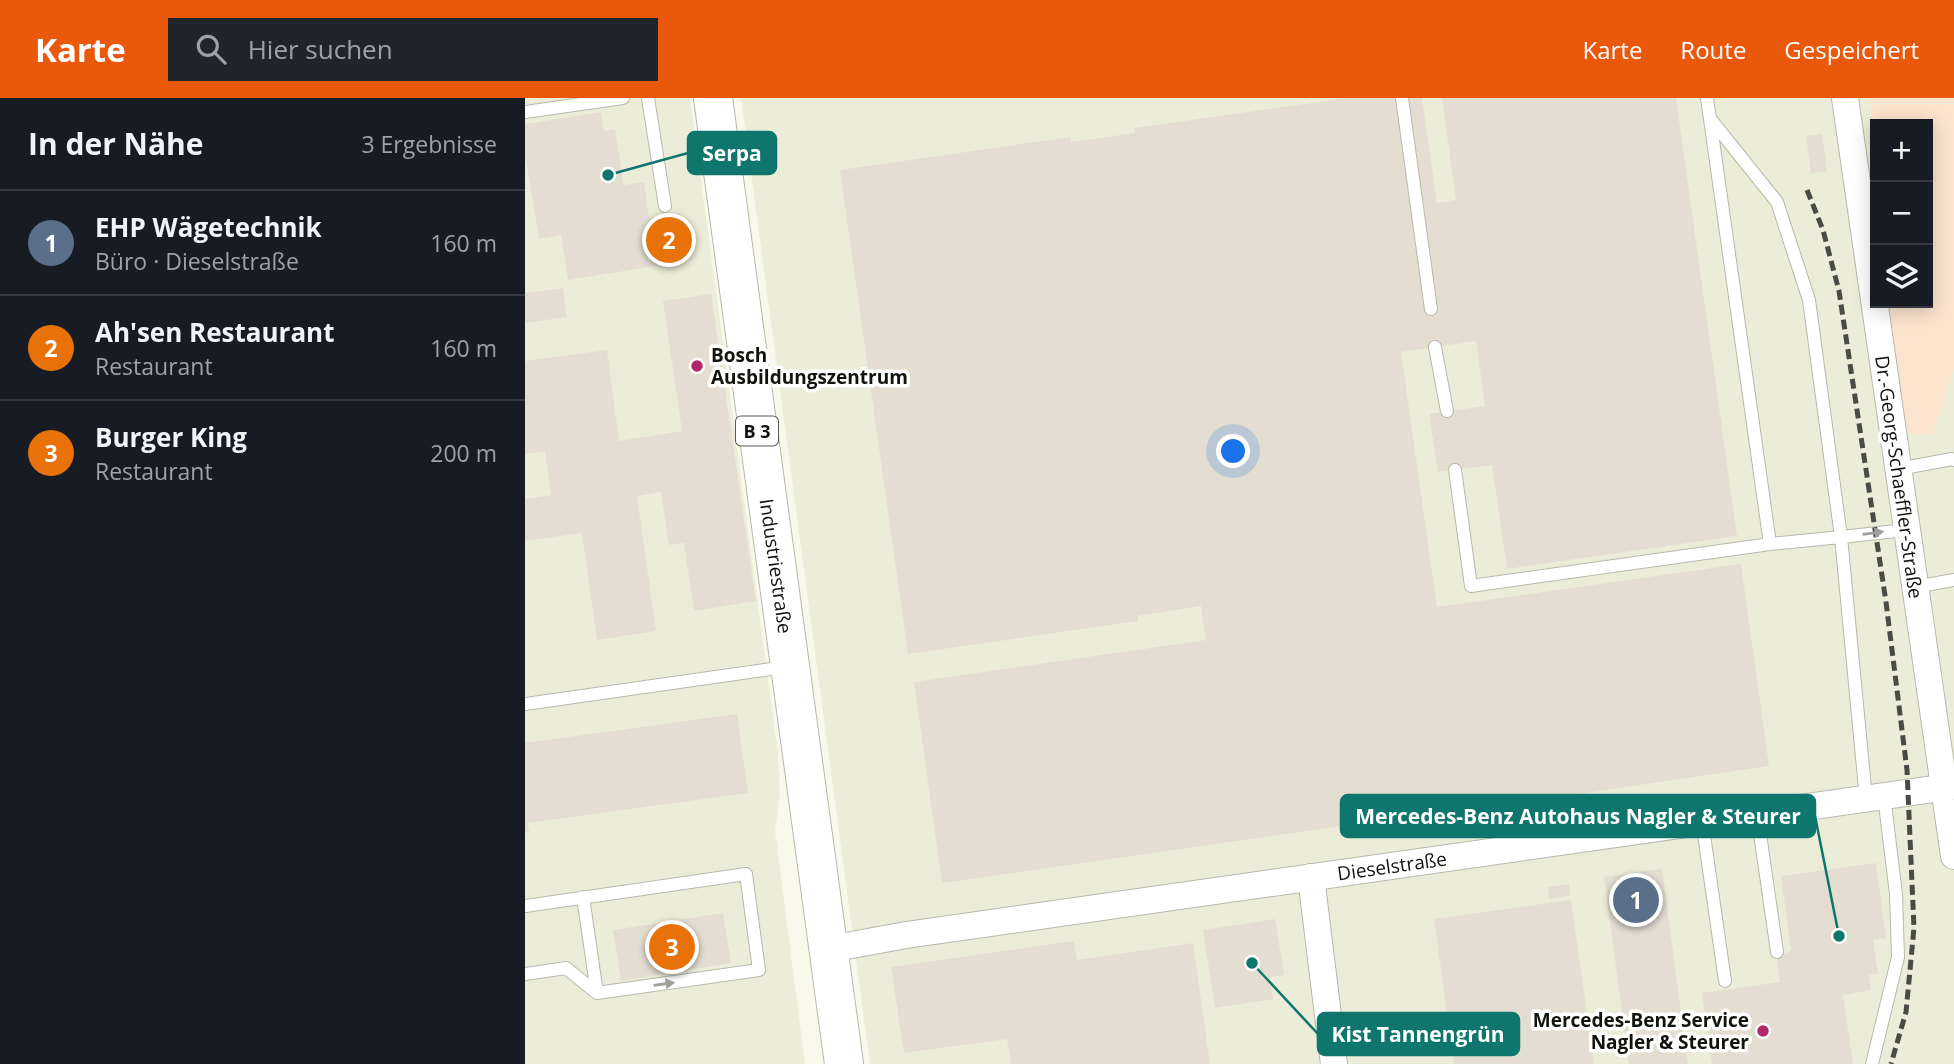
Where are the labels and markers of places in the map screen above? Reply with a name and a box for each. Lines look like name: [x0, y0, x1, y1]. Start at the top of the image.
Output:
callout: Serpa: [688, 132, 776, 174]
pin: 2: [646, 214, 692, 266]
place label: Bosch Ausbildungszentrum: [711, 342, 908, 390]
marker: Bosch Ausbildungszentrum: [689, 358, 705, 374]
callout: Mercedes-Benz Autohaus Nagler & Steurer: [1341, 795, 1815, 837]
pin: 1: [1613, 874, 1659, 926]
pin: 3: [649, 921, 695, 973]
place label: Mercedes-Benz Service Nagler & Steurer: [1533, 1007, 1749, 1055]
callout: Kist Tannengrün: [1318, 1013, 1519, 1055]
marker: Mercedes-Benz Service Nagler & Steurer: [1755, 1023, 1771, 1039]

